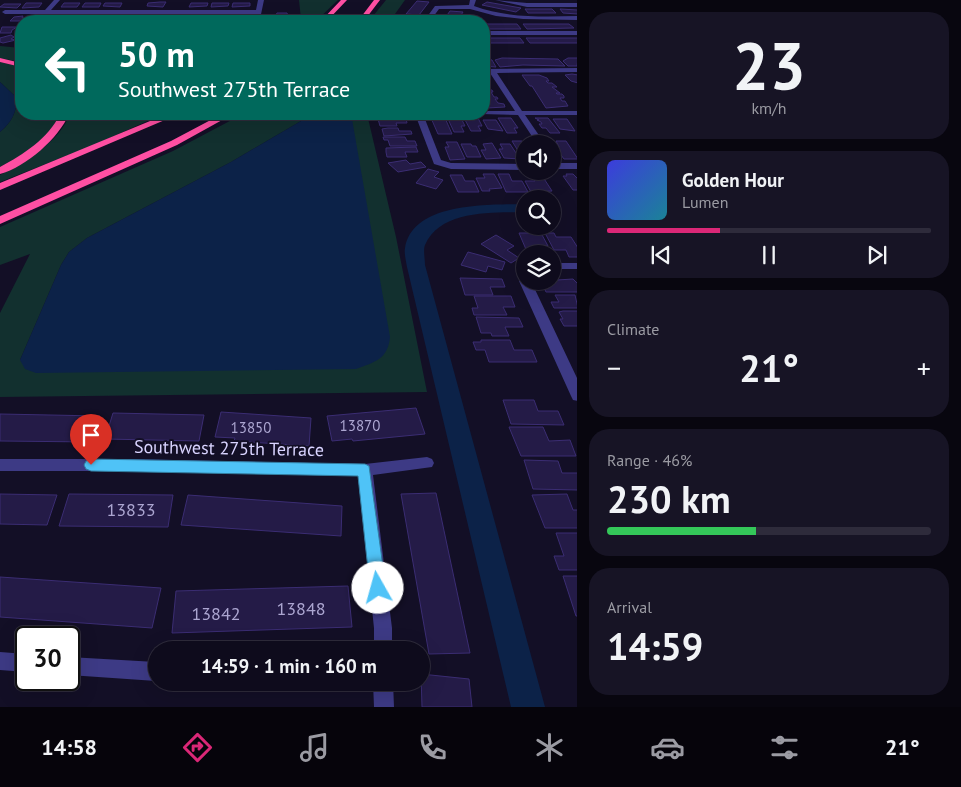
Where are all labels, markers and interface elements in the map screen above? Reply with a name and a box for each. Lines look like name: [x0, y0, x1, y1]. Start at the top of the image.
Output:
text: 23: [732, 23, 806, 107]
text: 50 m: [118, 31, 195, 77]
icon: left: [35, 35, 100, 100]
text: Southwest 275th Terrace: [118, 75, 350, 103]
text: km/h: [751, 98, 787, 118]
map controls: [516, 135, 561, 290]
button: sound: [516, 135, 561, 180]
text: Golden Hour: [682, 168, 784, 192]
button: search: [516, 190, 561, 235]
text: Lumen: [682, 192, 728, 212]
icon: previous: [647, 241, 675, 269]
icon: pause: [755, 241, 783, 269]
icon: next: [863, 241, 891, 269]
button: layers: [516, 245, 561, 290]
text: Climate: [607, 319, 659, 339]
text: 21°: [739, 343, 799, 392]
text: −: [607, 349, 621, 386]
text: +: [917, 349, 931, 386]
pin: [70, 414, 112, 465]
house number: 13870: [340, 416, 380, 435]
house number: 13850: [231, 418, 271, 437]
icon: arrive: [77, 421, 105, 449]
street label: Southwest 275th Terrace: [134, 435, 324, 461]
text: Range · 46%: [607, 450, 692, 470]
text: 230 km: [607, 474, 731, 523]
house number: 13833: [106, 498, 156, 521]
position arrow: [351, 561, 403, 613]
house number: 13848: [276, 597, 326, 620]
text: Arrival: [607, 597, 652, 617]
house number: 13842: [191, 602, 241, 625]
text: 14:59: [607, 621, 703, 670]
speed limit sign: 30: [15, 626, 80, 691]
text: 14:59 · 1 min · 160 m: [201, 654, 377, 678]
icon: directions: [180, 730, 215, 765]
icon: music: [297, 730, 332, 765]
icon: phone: [415, 730, 450, 765]
icon: climate: [532, 730, 567, 765]
icon: car: [650, 730, 685, 765]
icon: filters: [767, 730, 802, 765]
text: 14:58: [41, 733, 97, 761]
text: 21°: [885, 733, 920, 761]

